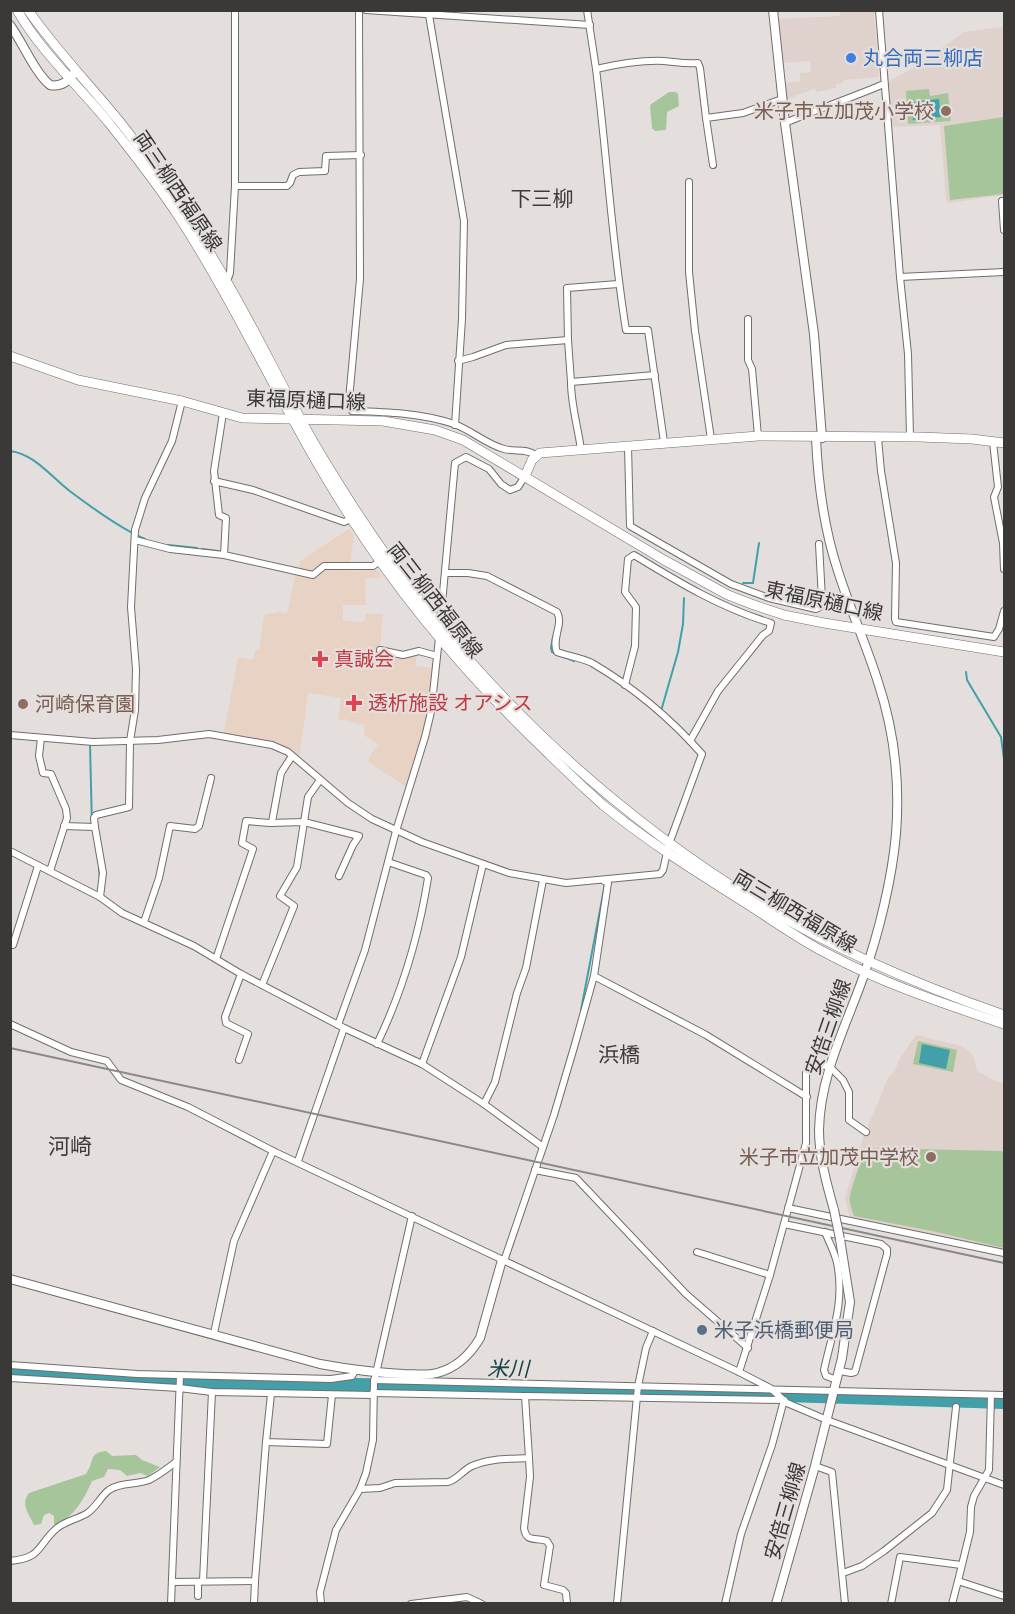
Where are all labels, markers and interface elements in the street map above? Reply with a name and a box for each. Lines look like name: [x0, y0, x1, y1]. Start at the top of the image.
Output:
place label: 丸合両三柳店: [863, 45, 983, 71]
marker: 丸合両三柳店: [844, 51, 858, 65]
place label: 米子市立加茂小学校: [754, 98, 934, 124]
marker: 米子市立加茂小学校: [939, 104, 953, 118]
street label: 両三柳西福原線: [128, 126, 228, 256]
district label: 下三柳: [511, 185, 574, 213]
street label: 東福原樋口線: [246, 385, 366, 415]
street label: 両三柳西福原線: [382, 537, 488, 663]
street label: 東福原樋口線: [763, 576, 885, 626]
place label: 真誠会: [334, 646, 394, 672]
marker: 真誠会: [311, 650, 329, 668]
place label: 透析施設 オアシス: [368, 690, 533, 716]
place label: 河崎保育園: [35, 691, 135, 717]
marker: 透析施設 オアシス: [345, 694, 363, 712]
marker: 河崎保育園: [16, 697, 30, 711]
street label: 両三柳西福原線: [728, 864, 862, 958]
street label: 安倍三柳線: [799, 975, 857, 1079]
district label: 浜橋: [598, 1041, 640, 1069]
district label: 河崎: [48, 1132, 92, 1161]
place label: 米子市立加茂中学校: [739, 1144, 919, 1170]
marker: 米子市立加茂中学校: [924, 1150, 938, 1164]
place label: 米子浜橋郵便局: [714, 1317, 854, 1343]
marker: 米子浜橋郵便局: [695, 1323, 709, 1337]
water label: 米川: [487, 1355, 531, 1383]
street label: 安倍三柳線: [759, 1459, 811, 1563]

